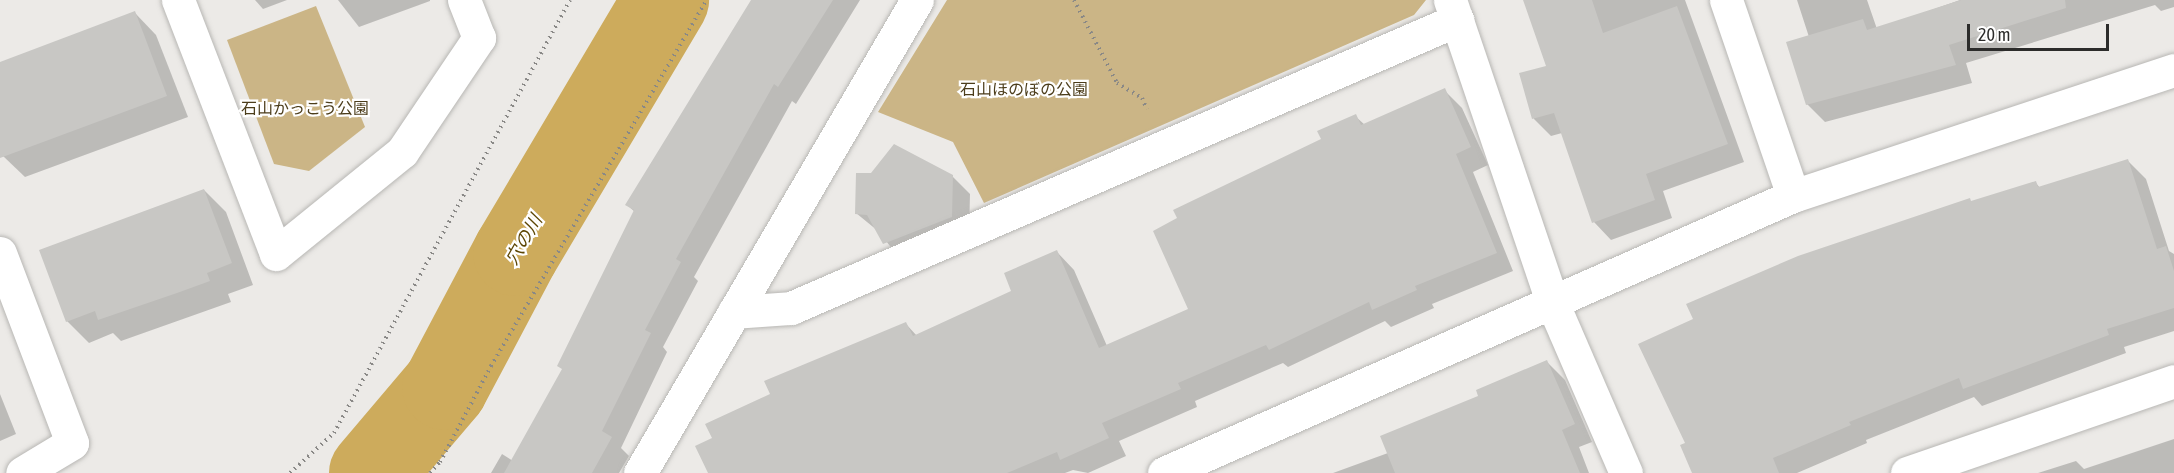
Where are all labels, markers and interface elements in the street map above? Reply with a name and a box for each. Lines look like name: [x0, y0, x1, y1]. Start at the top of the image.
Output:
scale bar: [1970, 12, 2112, 50]
text: 20 m: [1978, 24, 2010, 45]
park label: 石山ほのぼの公園: [960, 79, 1088, 99]
park label: 石山かっこう公園: [241, 98, 369, 118]
water label: 穴の川: [501, 211, 547, 269]

